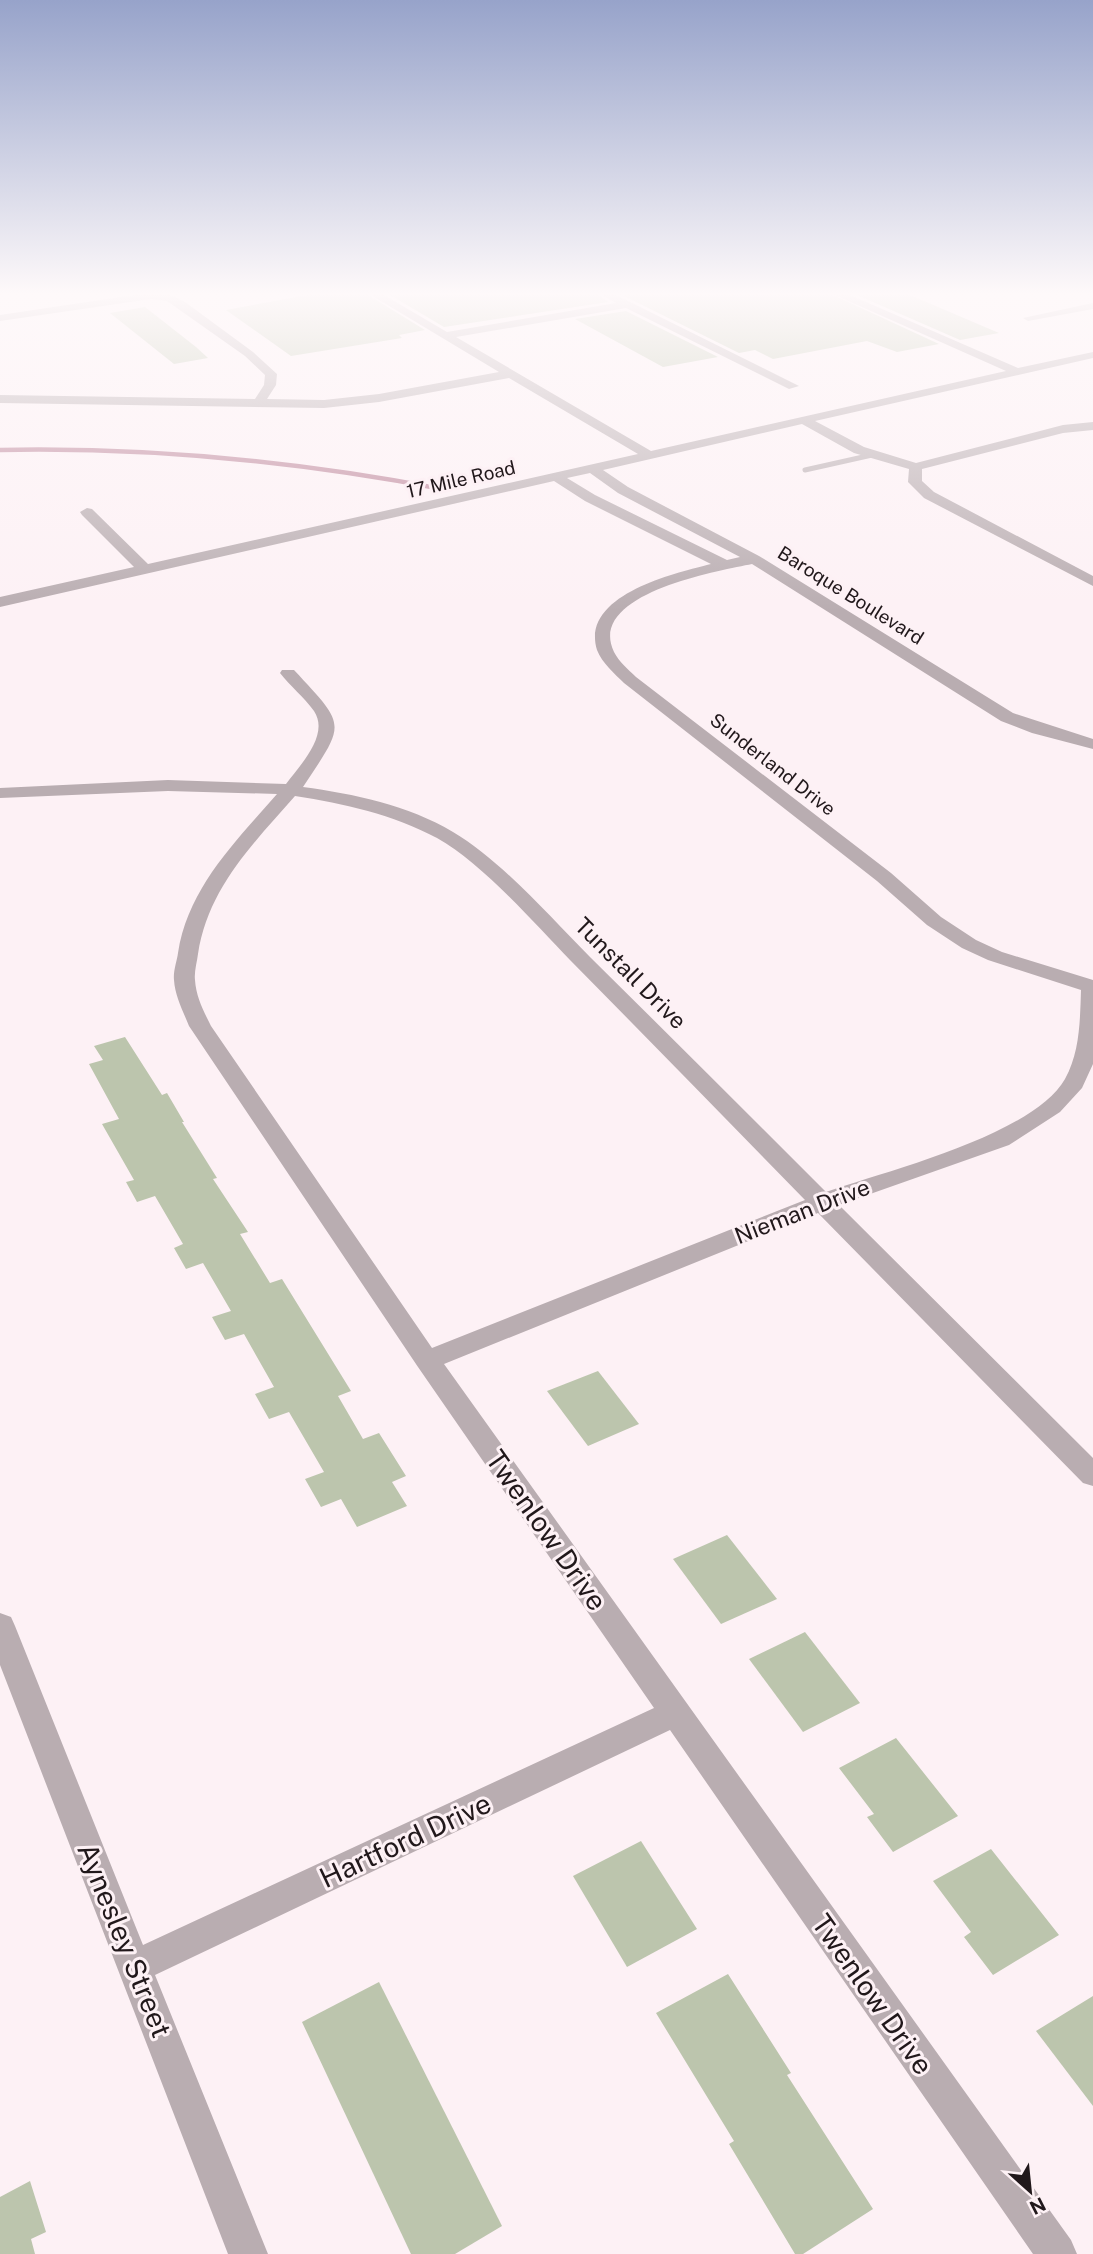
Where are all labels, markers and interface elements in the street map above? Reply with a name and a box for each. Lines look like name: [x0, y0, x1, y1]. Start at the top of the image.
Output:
street label: 17 Mile Road: [404, 456, 518, 502]
street label: Baroque Boulevard: [774, 541, 928, 649]
street label: Sunderland Drive: [706, 708, 840, 820]
street label: Tunstall Drive: [570, 912, 692, 1034]
street label: Nieman Drive: [731, 1173, 873, 1249]
street label: Twenlow Drive: [480, 1444, 614, 1616]
street label: Hartford Drive: [314, 1786, 496, 1894]
street label: Aynesley Street: [71, 1838, 179, 2042]
street label: Twenlow Drive: [806, 1908, 940, 2080]
north arrow: [995, 2156, 1065, 2226]
text: N: [1026, 2193, 1049, 2219]

